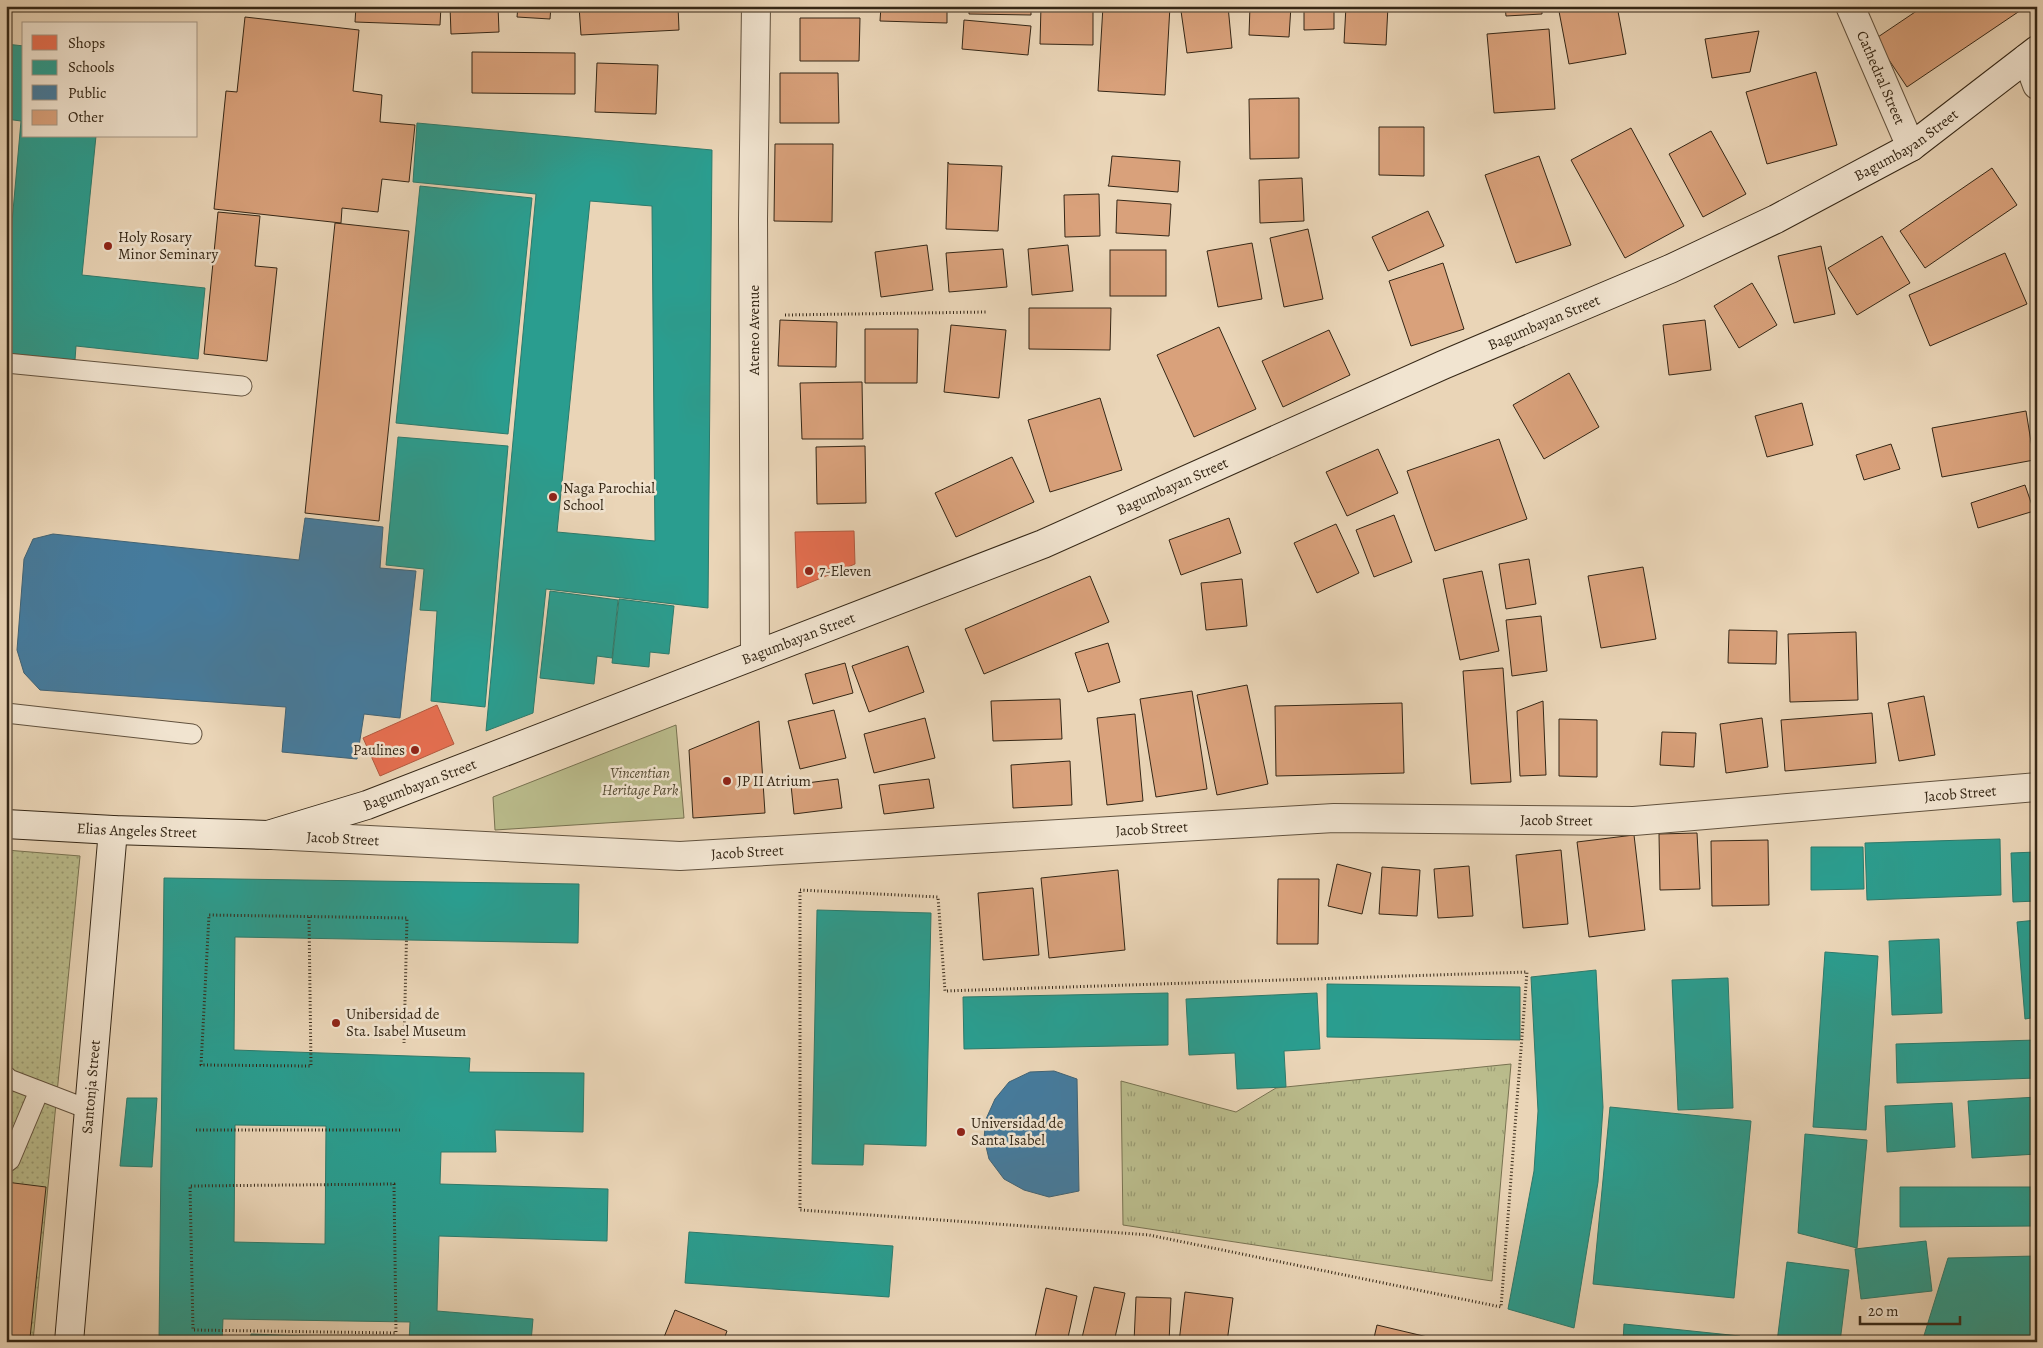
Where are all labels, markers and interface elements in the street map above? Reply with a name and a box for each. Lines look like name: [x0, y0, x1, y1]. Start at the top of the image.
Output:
legend: [22, 22, 198, 138]
street label: Cathedral Street: [1852, 28, 1910, 128]
text: Shops: [68, 33, 105, 53]
text: Schools: [68, 57, 115, 77]
text: Public: [68, 83, 106, 103]
street label: Bagumbayan Street: [1850, 104, 1962, 186]
text: Other: [68, 107, 104, 127]
place label: Holy Rosary Minor Seminary: [118, 227, 218, 264]
marker: Holy Rosary Minor Seminary: [102, 240, 114, 252]
street label: Ateneo Avenue: [744, 284, 764, 376]
street label: Bagumbayan Street: [1485, 290, 1603, 355]
street label: Bagumbayan Street: [1113, 452, 1231, 520]
place label: Naga Parochial School: [563, 478, 655, 515]
marker: Naga Parochial School: [547, 491, 559, 503]
place label: 7-Eleven: [819, 561, 871, 581]
marker: 7-Eleven: [803, 565, 815, 577]
street label: Bagumbayan Street: [739, 608, 858, 669]
place label: Paulines: [353, 740, 405, 760]
marker: Paulines: [409, 744, 421, 756]
street label: Bagumbayan Street: [360, 754, 479, 816]
park label: Vincentian Heritage Park: [602, 763, 679, 800]
place label: JP II Atrium: [737, 771, 812, 791]
marker: JP II Atrium: [721, 775, 733, 787]
street label: Jacob Street: [1923, 780, 1997, 806]
street label: Jacob Street: [1520, 810, 1593, 831]
street label: Jacob Street: [1115, 817, 1189, 841]
street label: Elias Angeles Street: [76, 818, 197, 843]
street label: Jacob Street: [306, 827, 380, 851]
street label: Jacob Street: [711, 840, 784, 864]
place label: Unibersidad de Sta. Isabel Museum: [346, 1004, 467, 1041]
marker: Unibersidad de Sta. Isabel Museum: [330, 1017, 342, 1029]
street label: Santonja Street: [77, 1039, 105, 1135]
place label: Universidad de Santa Isabel: [971, 1113, 1064, 1150]
marker: Universidad de Santa Isabel: [955, 1126, 967, 1138]
scale bar: [1860, 1293, 1960, 1325]
text: 20 m: [1868, 1301, 1899, 1321]

